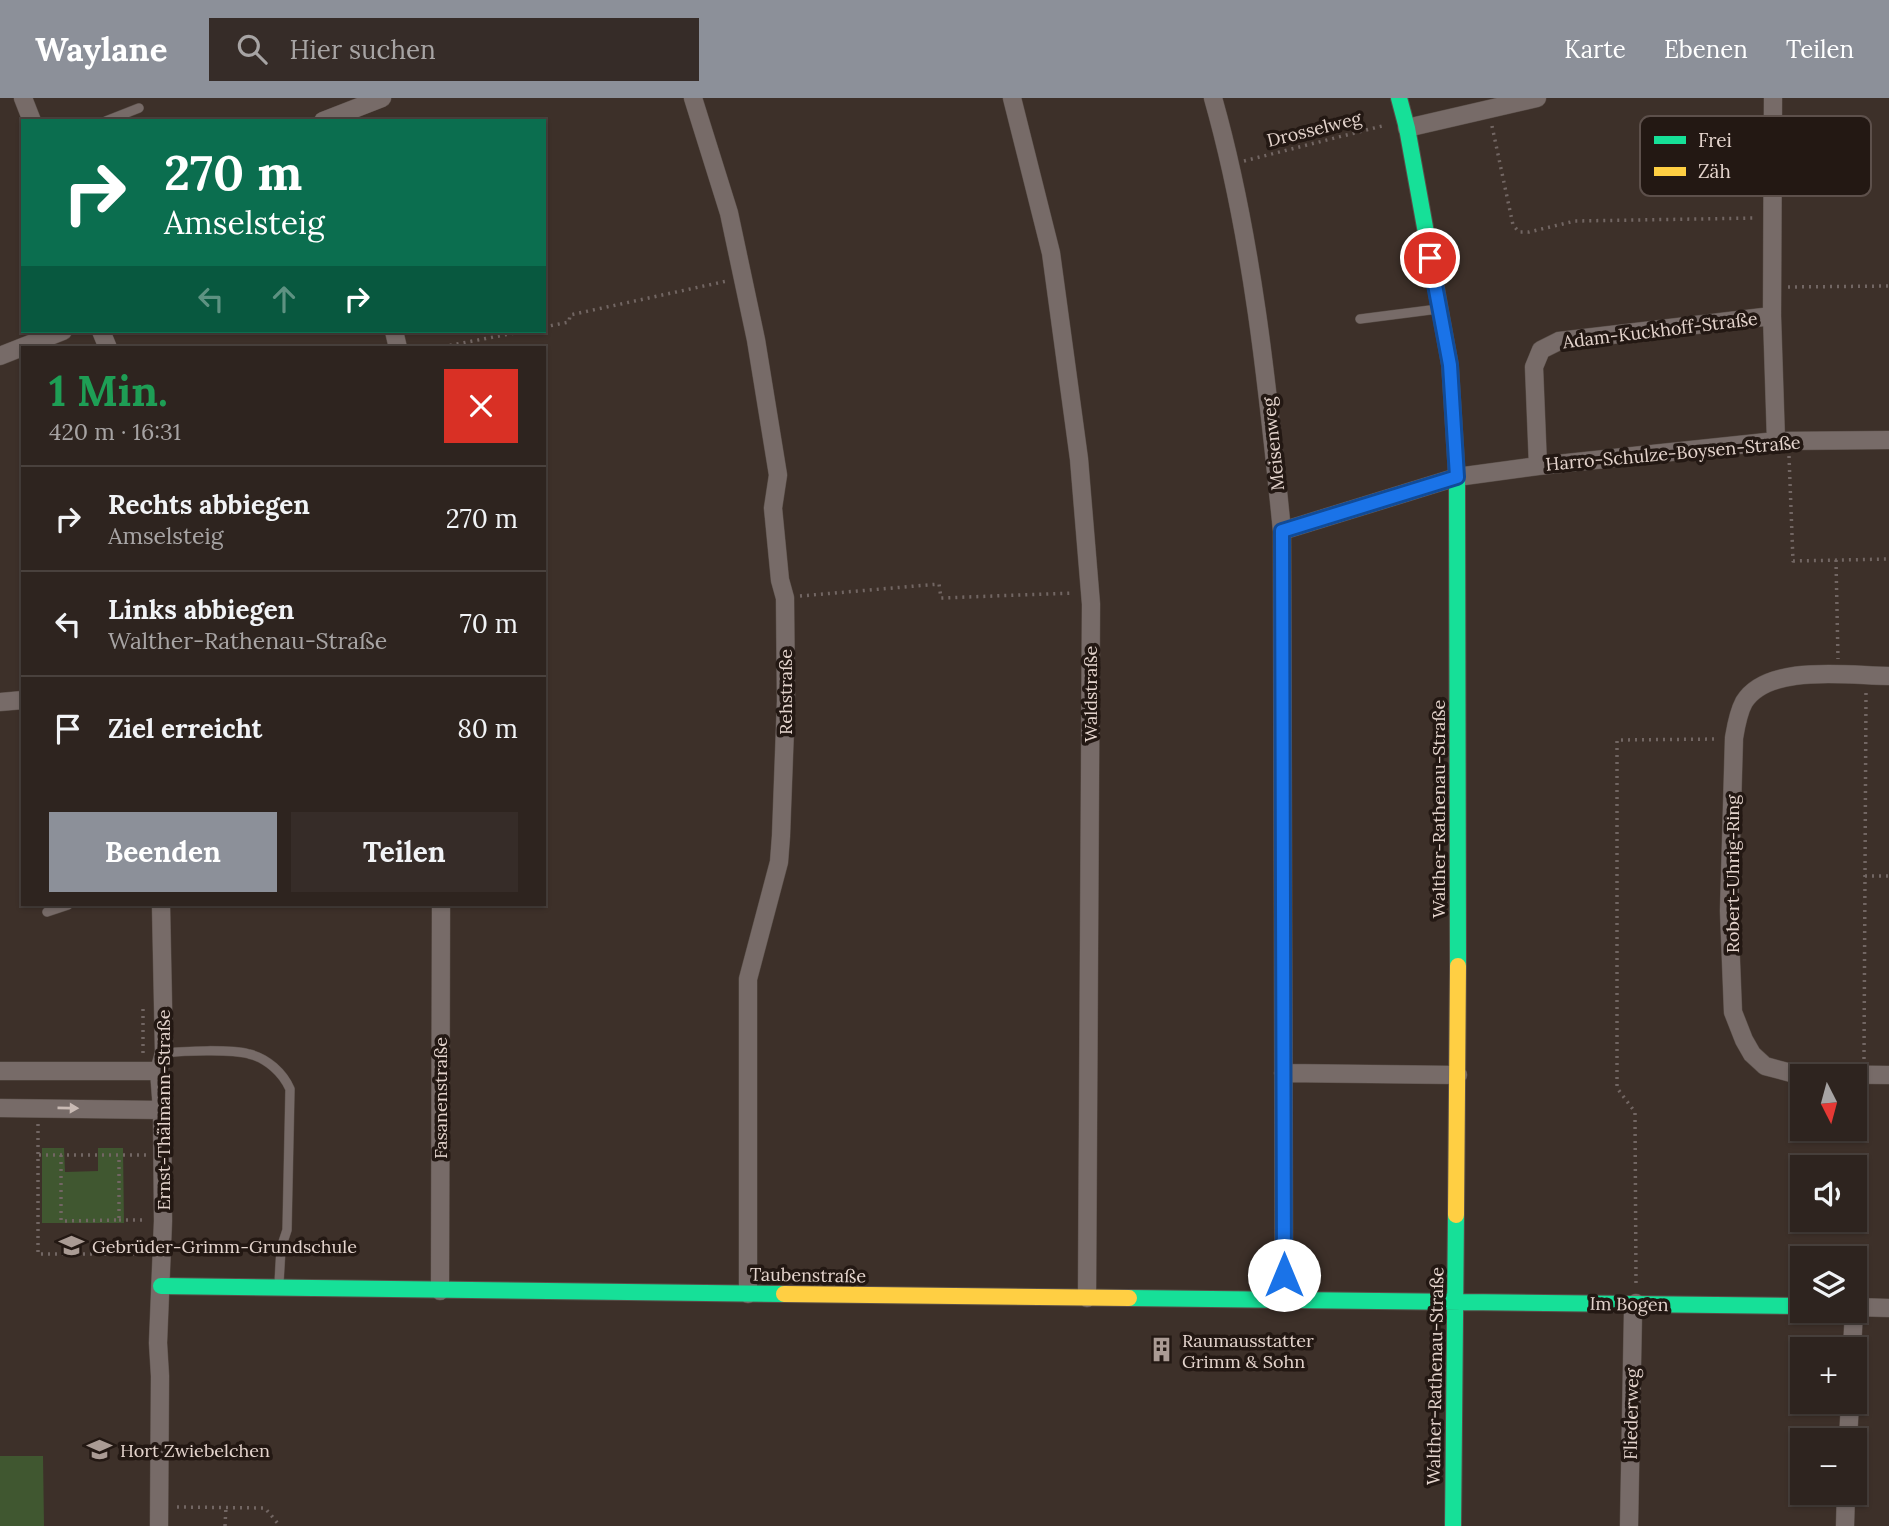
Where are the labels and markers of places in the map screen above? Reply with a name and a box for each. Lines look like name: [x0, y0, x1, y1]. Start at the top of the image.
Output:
pin: [1400, 228, 1460, 288]
school or university icon: Gebrüder-Grimm-Grundschule: [58, 1232, 86, 1260]
place label: Gebrüder-Grimm-Grundschule: [92, 1235, 357, 1258]
place label: Raumausstatter Grimm & Sohn: [1182, 1329, 1314, 1373]
building icon: Raumausstatter Grimm & Sohn: [1148, 1336, 1176, 1364]
school or university icon: Hort Zwiebelchen: [86, 1436, 114, 1464]
place label: Hort Zwiebelchen: [120, 1439, 270, 1462]

